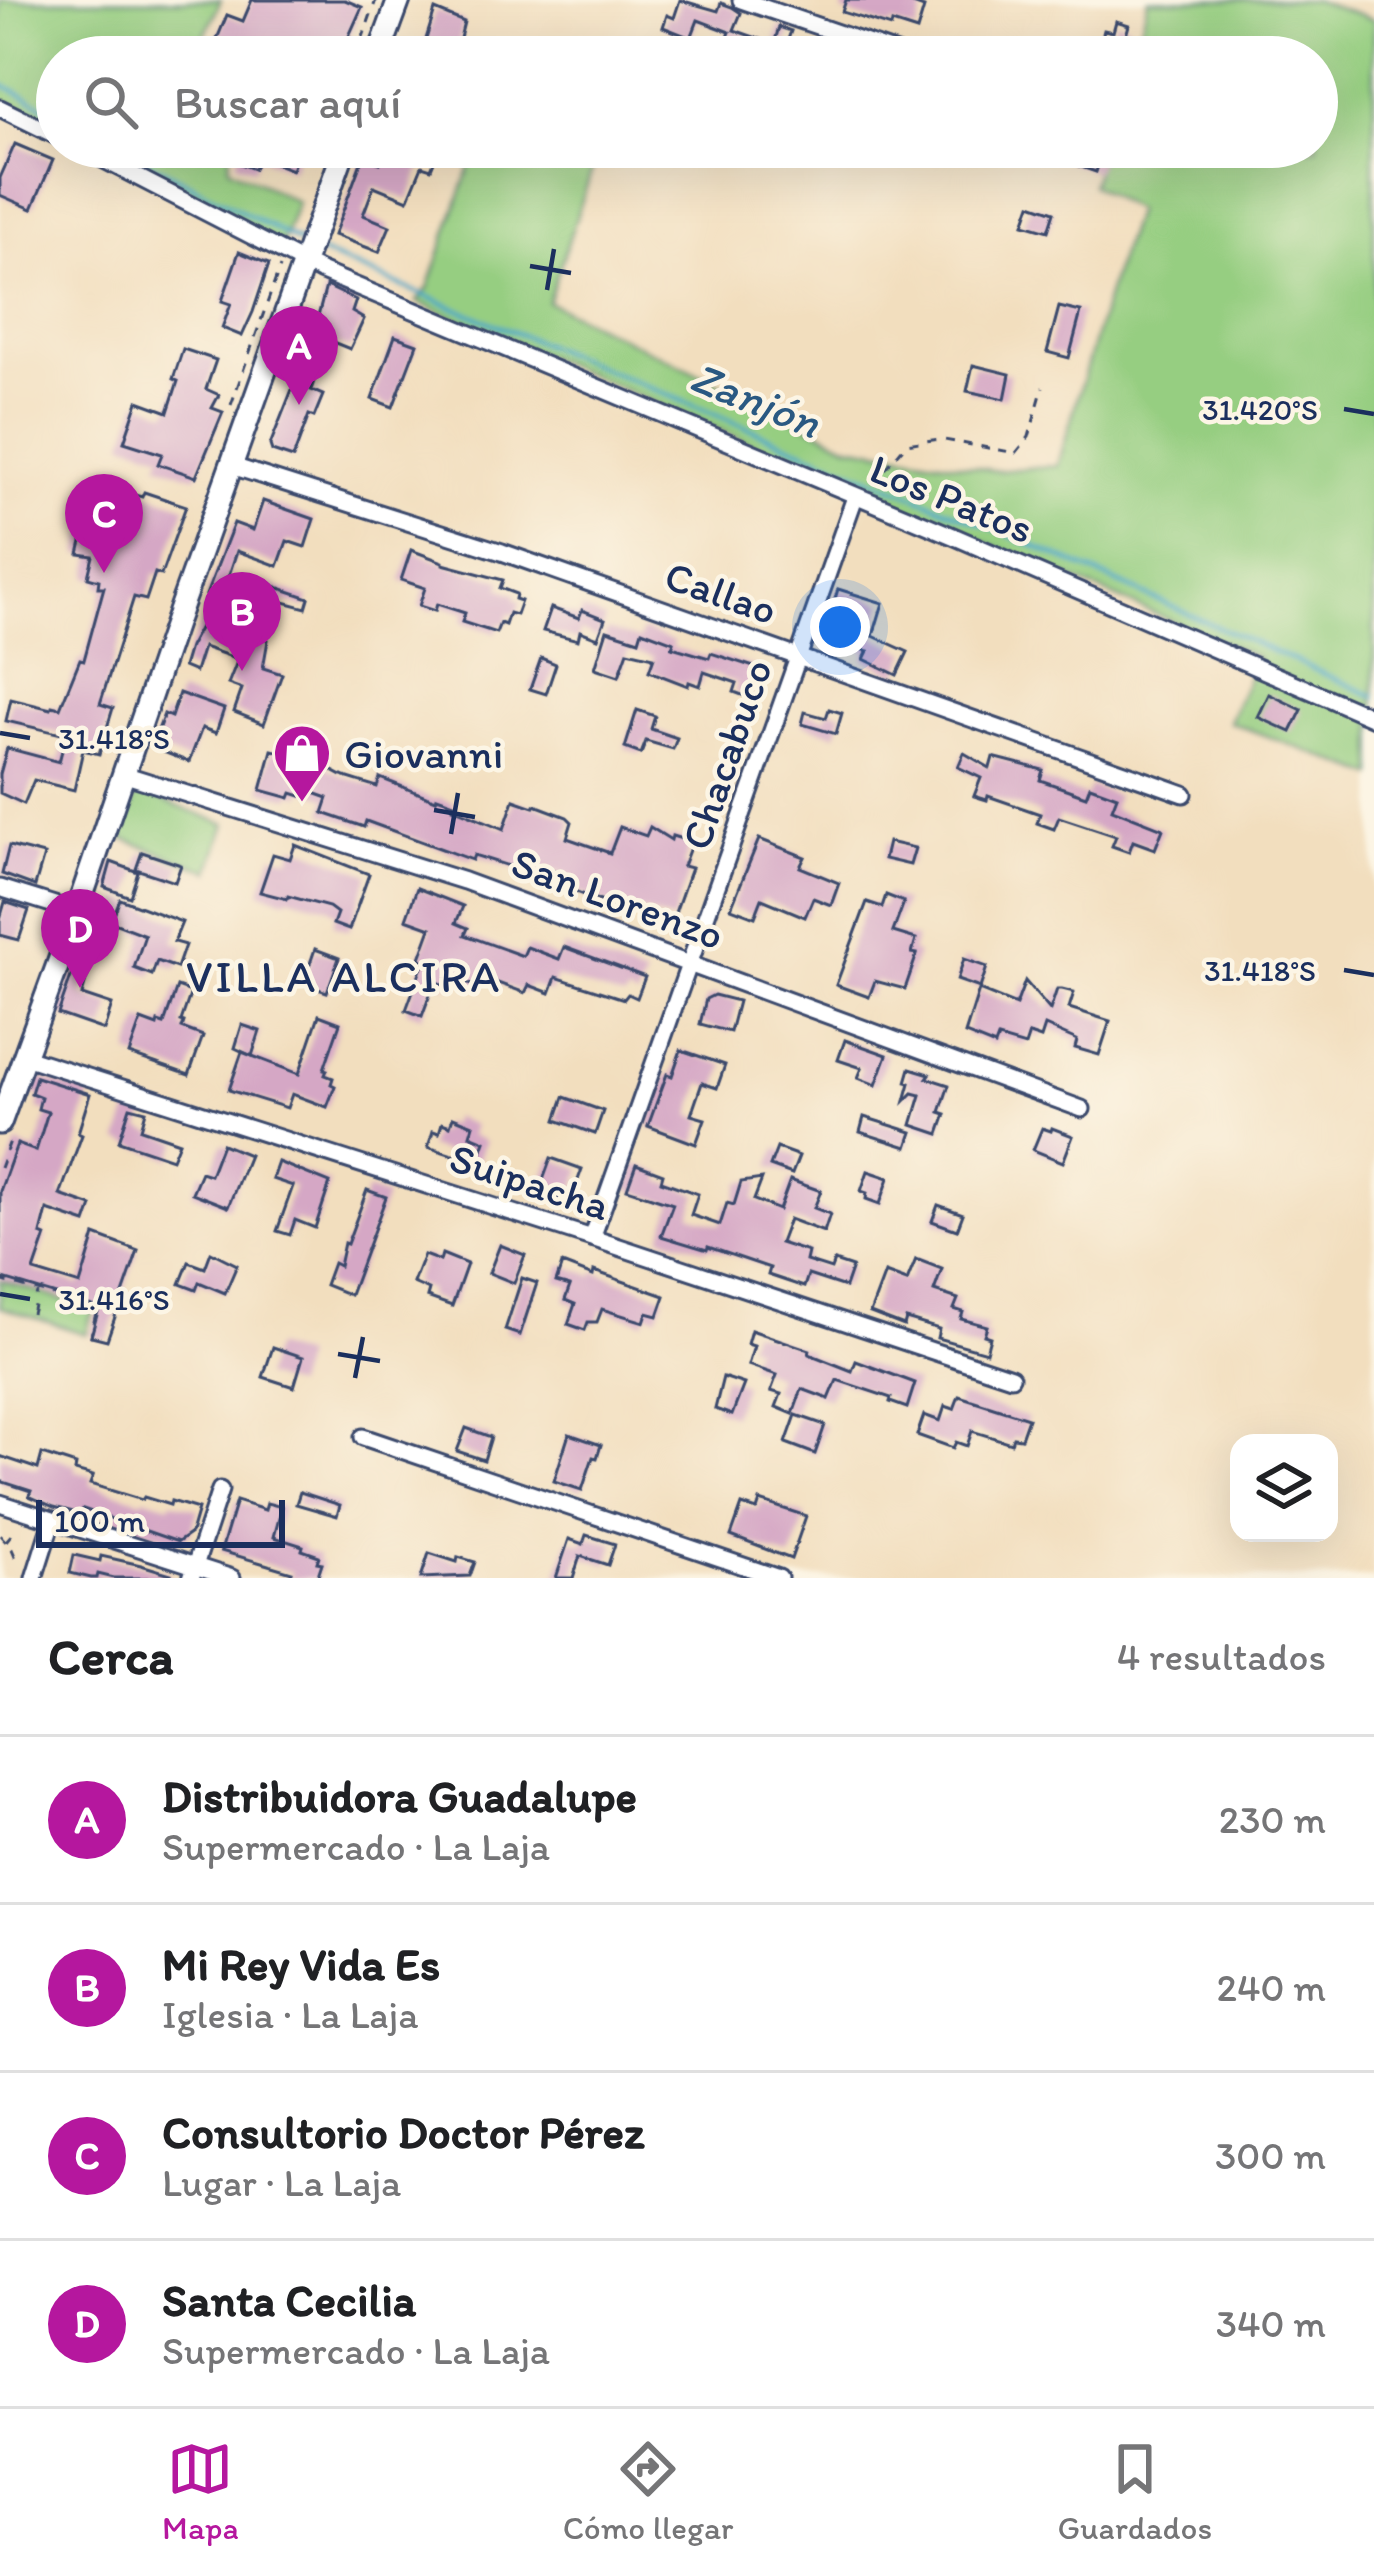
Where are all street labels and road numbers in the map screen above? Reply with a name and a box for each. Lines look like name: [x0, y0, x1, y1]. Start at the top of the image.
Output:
street label: Los Patos: [863, 443, 1041, 554]
street label: Callao: [658, 550, 783, 635]
street label: Chacabuco: [670, 652, 783, 856]
street label: San Lorenzo: [505, 837, 731, 960]
street label: Suipacha: [444, 1132, 616, 1231]

